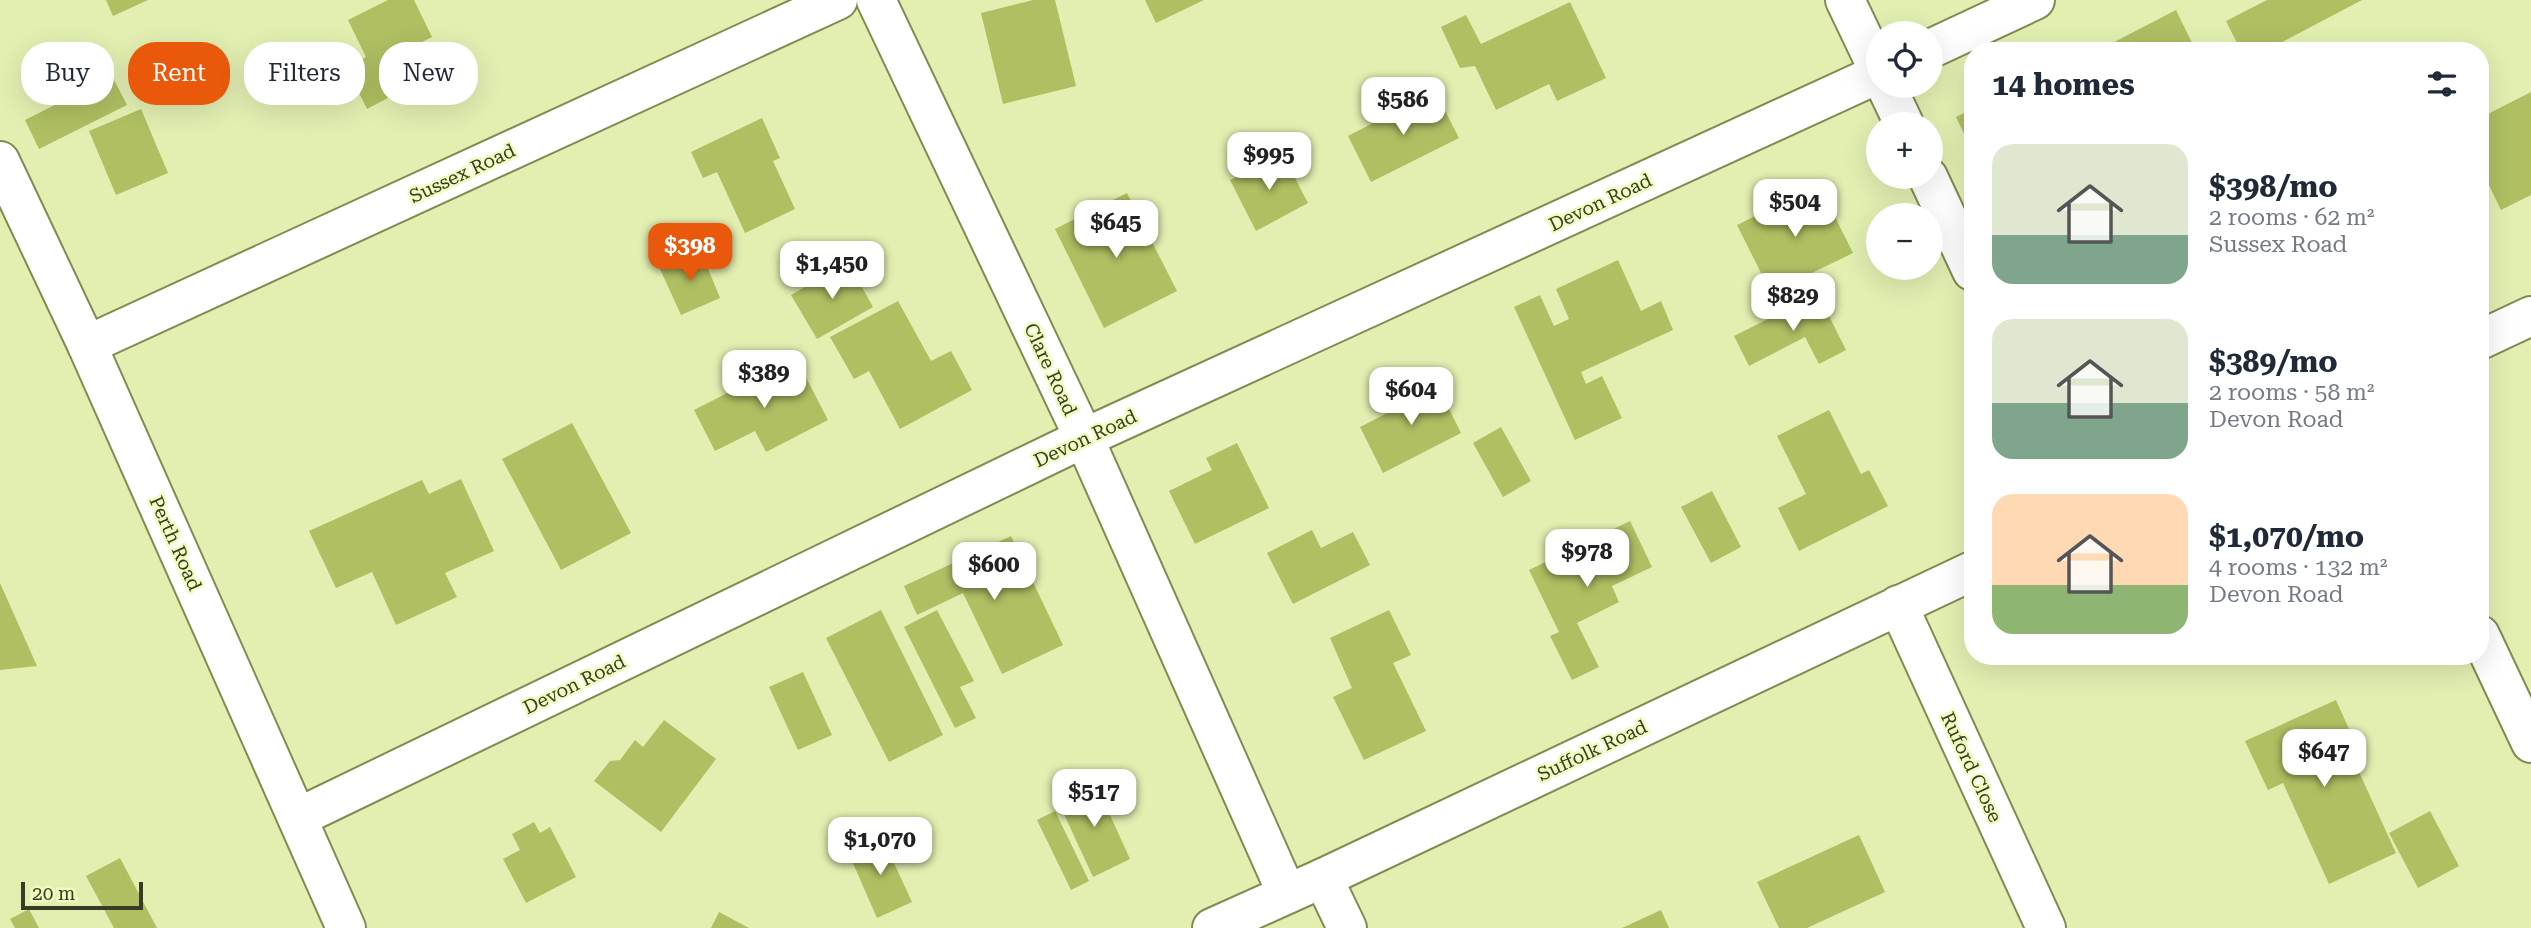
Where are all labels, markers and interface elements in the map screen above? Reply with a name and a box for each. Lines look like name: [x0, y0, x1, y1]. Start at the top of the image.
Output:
map controls: [1866, 21, 1943, 280]
button: locate: [1866, 21, 1943, 98]
chip: Buy: [21, 42, 114, 105]
chip: Rent: [128, 42, 230, 105]
chip: Filters: [244, 42, 365, 105]
chip: New: [379, 42, 478, 105]
icon: filters: [2423, 65, 2461, 103]
text: 14 homes: [1992, 67, 2135, 102]
pin: $586: [1362, 78, 1444, 137]
text: $586: [1377, 86, 1429, 113]
button: +: [1866, 112, 1943, 189]
pin: $995: [1228, 132, 1310, 192]
street label: Sussex Road: [406, 139, 519, 208]
text: $995: [1243, 141, 1295, 168]
street label: Devon Road: [1545, 169, 1655, 236]
text: $398/mo: [2209, 169, 2338, 204]
icon: home: [2048, 172, 2132, 256]
pin: $504: [1754, 180, 1836, 239]
text: $504: [1769, 188, 1821, 215]
pin: $645: [1075, 201, 1157, 260]
button: −: [1866, 203, 1943, 280]
text: 2 rooms · 62 m²: [2209, 204, 2375, 231]
text: $645: [1090, 209, 1142, 236]
pin: $398: [649, 224, 731, 283]
text: Sussex Road: [2209, 231, 2347, 258]
text: $398: [664, 232, 716, 259]
pin: $1,450: [775, 242, 889, 301]
text: $1,450: [796, 250, 868, 277]
pin: $829: [1752, 274, 1834, 333]
text: $829: [1767, 282, 1819, 309]
street label: Clare Road: [1019, 319, 1082, 419]
text: $389/mo: [2209, 344, 2338, 379]
icon: home: [2048, 347, 2132, 431]
pin: $389: [723, 350, 805, 410]
text: $389: [738, 359, 790, 386]
pin: $604: [1370, 368, 1452, 427]
text: $604: [1385, 376, 1437, 403]
text: 2 rooms · 58 m²: [2209, 379, 2375, 406]
street label: Devon Road: [1030, 405, 1140, 472]
text: Devon Road: [2209, 406, 2343, 433]
street label: Perth Road: [144, 492, 207, 594]
text: $1,070/mo: [2209, 519, 2364, 554]
icon: home: [2048, 522, 2132, 606]
pin: $978: [1546, 530, 1628, 589]
text: $978: [1561, 538, 1613, 565]
pin: $600: [953, 542, 1035, 602]
text: $600: [968, 551, 1020, 578]
text: 4 rooms · 132 m²: [2209, 554, 2387, 581]
text: Devon Road: [2209, 581, 2343, 608]
street label: Devon Road: [519, 650, 629, 719]
street label: Ruford Close: [1936, 709, 2007, 826]
street label: Suffolk Road: [1534, 715, 1651, 786]
pin: $647: [2283, 730, 2365, 789]
text: $647: [2298, 738, 2350, 765]
pin: $517: [1053, 770, 1135, 829]
text: $517: [1068, 778, 1120, 805]
pin: $1,070: [823, 818, 937, 877]
text: $1,070: [844, 826, 916, 853]
scale bar: [21, 879, 144, 911]
text: 20 m: [32, 882, 75, 905]

